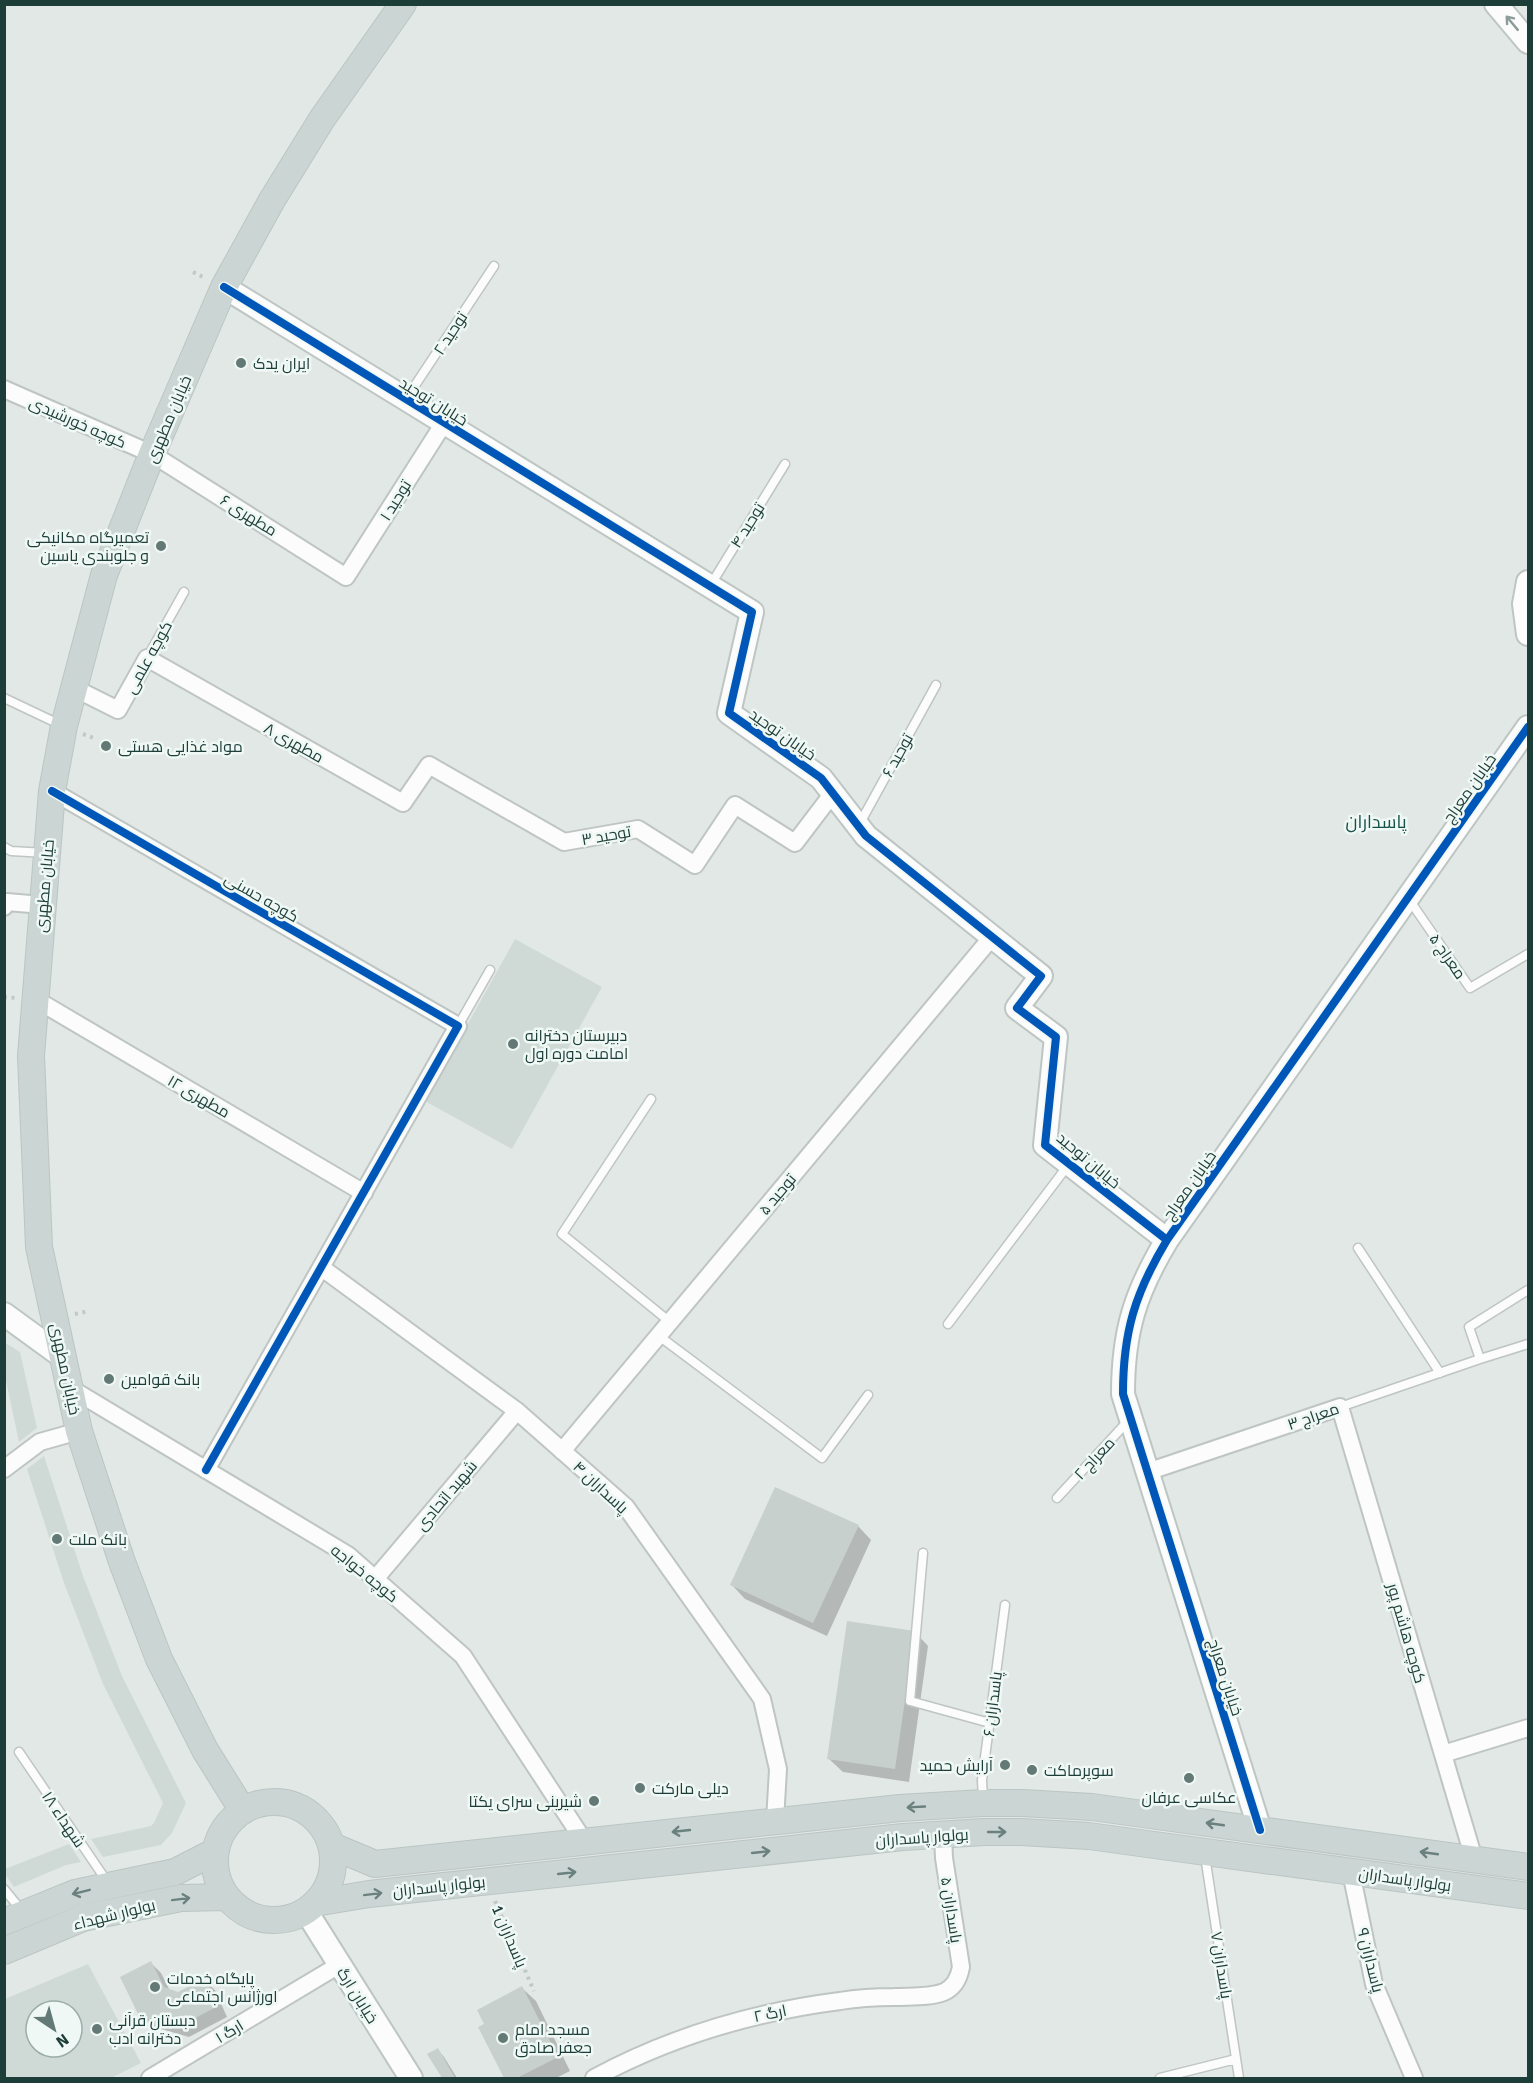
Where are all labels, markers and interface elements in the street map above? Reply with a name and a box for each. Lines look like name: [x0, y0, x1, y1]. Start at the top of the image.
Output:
one-way arrow: [1506, 15, 1519, 31]
street label: توحید ۲: [429, 308, 473, 359]
place label: ایران یدک: [253, 354, 310, 374]
marker: ایران یدک: [234, 356, 248, 370]
street label: خیابان مطهری: [141, 372, 196, 466]
street label: خیابان توحید: [395, 373, 471, 431]
street label: کوچه خورشیدی: [26, 393, 129, 454]
street label: توحید ۱: [376, 476, 416, 525]
street label: مطهری ۶: [216, 491, 281, 541]
street label: توحید ۴: [726, 498, 770, 552]
place label: تعمیرگاه مکانیکی و جلوبندی یاسین: [27, 528, 150, 566]
marker: تعمیرگاه مکانیکی و جلوبندی یاسین: [154, 539, 168, 553]
street label: کوچه علمی: [121, 618, 178, 698]
street label: خیابان توحید: [745, 705, 820, 765]
street label: مطهری ۸: [260, 718, 327, 767]
street label: توحید ۶: [878, 730, 918, 781]
place label: مواد غذایی هستی: [118, 737, 243, 757]
marker: مواد غذایی هستی: [99, 739, 113, 753]
street label: خیابان معراج: [1439, 750, 1502, 828]
district label: پاسداران: [1345, 811, 1407, 834]
street label: توحید ۳: [580, 822, 633, 850]
street label: خیابان مطهری: [31, 839, 59, 933]
street label: کوچه حسنی: [220, 869, 302, 928]
street label: معراج ۵: [1424, 930, 1470, 984]
place label: دبیرستان دخترانه امامت دوره اول: [525, 1026, 628, 1064]
marker: دبیرستان دخترانه امامت دوره اول: [506, 1037, 520, 1051]
street label: مطهری ۱۲: [164, 1071, 233, 1123]
street label: خیابان توحید: [1052, 1128, 1124, 1193]
street label: خیابان معراج: [1159, 1147, 1222, 1225]
street label: توحید ۵: [755, 1169, 801, 1219]
street label: خیابان مطهری: [46, 1321, 85, 1417]
place label: بانک قوامین: [121, 1370, 200, 1390]
marker: بانک قوامین: [102, 1372, 116, 1386]
street label: معراج ۳: [1285, 1399, 1342, 1436]
street label: معراج ۲: [1070, 1433, 1120, 1485]
street label: شهید اتحادی: [412, 1456, 482, 1535]
street label: پاسداران ۴: [568, 1457, 633, 1520]
place label: بانک ملت: [69, 1530, 127, 1550]
marker: بانک ملت: [50, 1532, 64, 1546]
street label: کوچه خواجه: [326, 1540, 402, 1608]
street label: کوچه هاشم پور: [1381, 1580, 1430, 1686]
street label: خیابان معراج: [1202, 1636, 1247, 1719]
street label: پاسداران ۶: [979, 1670, 1008, 1738]
place label: آرایش حمید: [919, 1756, 994, 1776]
marker: آرایش حمید: [998, 1758, 1012, 1772]
place label: سوپرماکت: [1044, 1761, 1114, 1782]
marker: سوپرماکت: [1025, 1763, 1039, 1777]
marker: عکاسی عرفان: [1182, 1771, 1196, 1785]
place label: دیلی مارکت: [652, 1779, 729, 1799]
marker: دیلی مارکت: [633, 1781, 647, 1795]
street label: شهداء ۱۸: [37, 1788, 89, 1852]
place label: عکاسی عرفان: [1142, 1788, 1236, 1808]
place label: شیرینی سرای یکتا: [468, 1792, 582, 1812]
marker: شیرینی سرای یکتا: [587, 1794, 601, 1808]
one-way arrow: [907, 1801, 927, 1812]
one-way arrow: [1205, 1818, 1225, 1829]
street label: بولوار پاسداران: [875, 1825, 969, 1852]
one-way arrow: [671, 1826, 691, 1837]
one-way arrow: [986, 1826, 1006, 1838]
one-way arrow: [750, 1846, 770, 1857]
one-way arrow: [1420, 1848, 1439, 1859]
street label: بولوار پاسداران: [1357, 1864, 1453, 1897]
one-way arrow: [556, 1867, 576, 1878]
street label: بولوار پاسداران: [392, 1872, 487, 1903]
street label: پاسداران ۵: [935, 1876, 966, 1945]
one-way arrow: [72, 1887, 91, 1899]
one-way arrow: [363, 1888, 382, 1899]
one-way arrow: [170, 1893, 190, 1904]
street label: بولوار شهداء: [71, 1895, 158, 1935]
street label: پاسداران 1: [486, 1902, 532, 1972]
street label: پاسداران ۹: [1351, 1926, 1388, 1996]
street label: پاسداران ۷: [1205, 1930, 1236, 2001]
street label: خیابان ارگ: [332, 1964, 382, 2027]
place label: پایگاه خدمات اورژانس اجتماعی: [167, 1969, 278, 2007]
marker: پایگاه خدمات اورژانس اجتماعی: [148, 1980, 162, 1994]
north arrow: [24, 1999, 84, 2059]
street label: ارگ ۲: [752, 2001, 788, 2027]
place label: دبستان قرآنی دخترانه ادب: [109, 2011, 196, 2049]
street label: ارگ ۱: [212, 2016, 247, 2048]
place label: مسجد امام جعفر صادق: [515, 2020, 592, 2058]
marker: دبستان قرآنی دخترانه ادب: [90, 2022, 104, 2036]
text: N: [52, 2029, 73, 2052]
marker: مسجد امام جعفر صادق: [496, 2031, 510, 2045]

